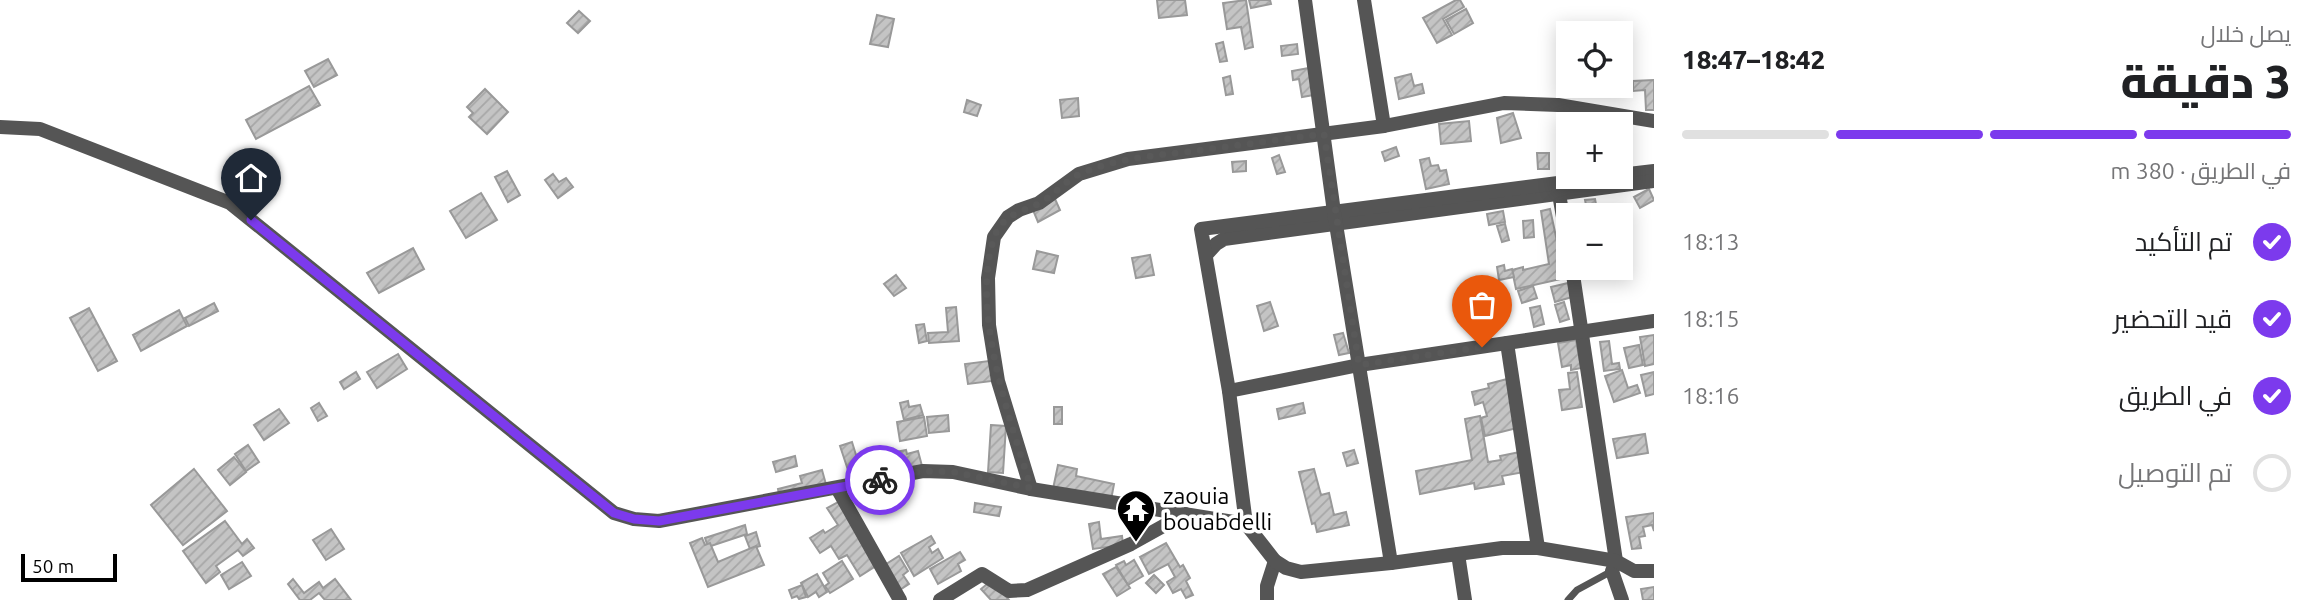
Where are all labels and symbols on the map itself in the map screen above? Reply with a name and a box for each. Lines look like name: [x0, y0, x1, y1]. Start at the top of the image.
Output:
pin: [221, 148, 281, 220]
pin: [1452, 275, 1512, 347]
courier: [845, 445, 915, 515]
place label: zaouia bouabdelli: [1163, 483, 1272, 534]
temple icon: zaouia bouabdelli: [1115, 488, 1157, 543]
scale bar: [21, 551, 117, 583]

